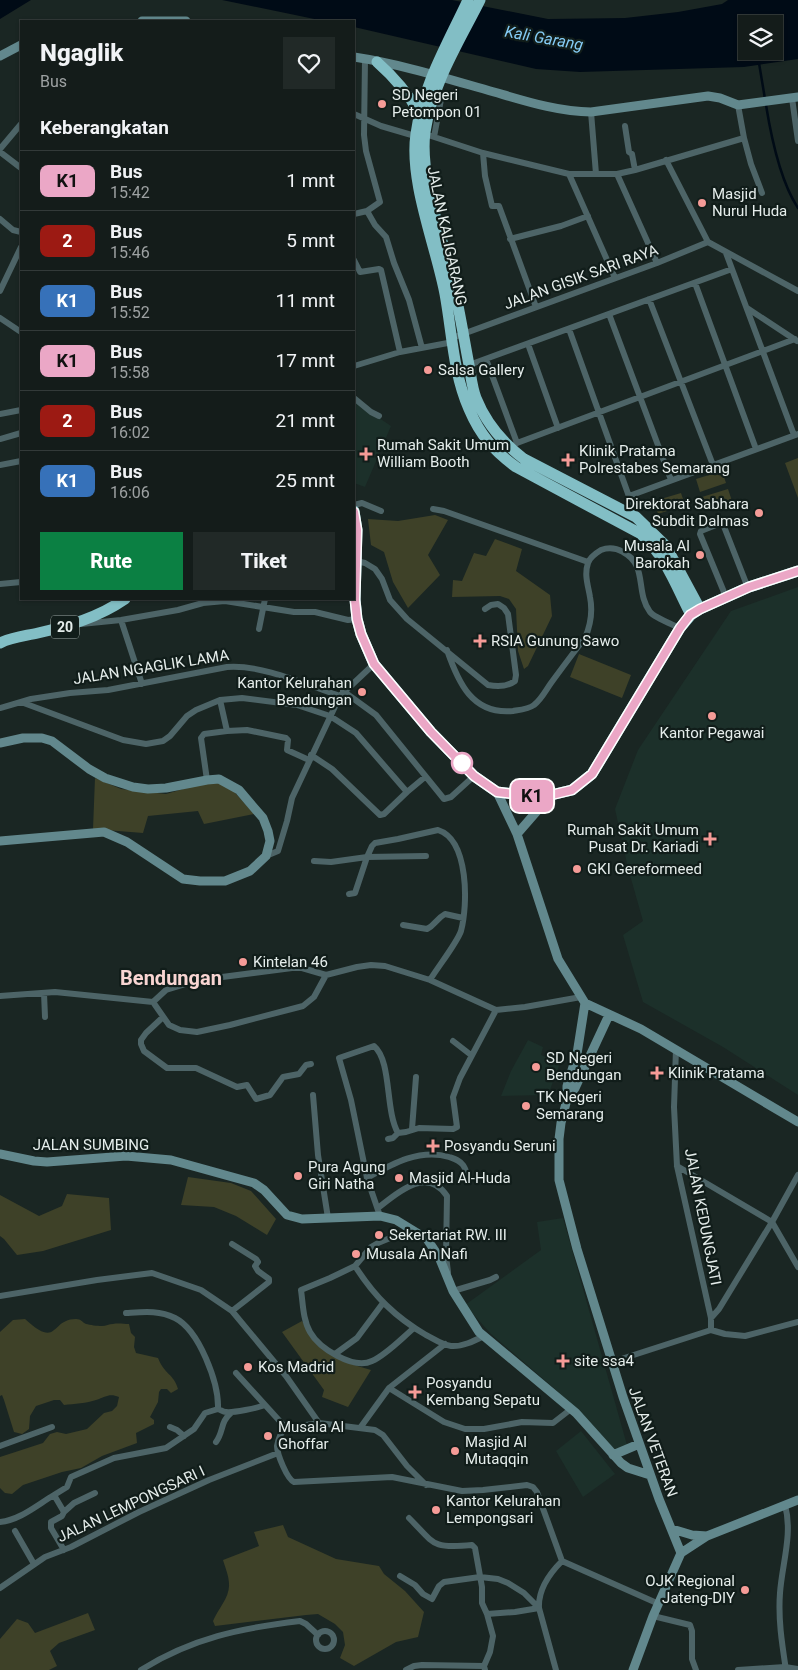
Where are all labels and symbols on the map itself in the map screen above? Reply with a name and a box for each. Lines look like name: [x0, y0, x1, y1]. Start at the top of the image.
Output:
water label: Kali Garang: [503, 22, 585, 54]
place label: SD Negeri Petompon 01: [392, 86, 482, 121]
marker: SD Negeri Petompon 01: [376, 98, 388, 110]
street label: JALAN KALIGARANG: [423, 165, 471, 307]
place label: Masjid Nurul Huda: [712, 185, 787, 220]
marker: Masjid Nurul Huda: [696, 197, 708, 209]
street label: JALAN GISIK SARI RAYA: [501, 241, 661, 313]
place label: Salsa Gallery: [438, 361, 524, 379]
marker: Salsa Gallery: [422, 364, 434, 376]
place label: Rumah Sakit Umum William Booth: [377, 436, 509, 471]
place label: Klinik Pratama Polrestabes Semarang: [579, 442, 730, 477]
marker: Rumah Sakit Umum William Booth: [359, 447, 373, 461]
marker: Klinik Pratama Polrestabes Semarang: [561, 453, 575, 467]
place label: Direktorat Sabhara Subdit Dalmas: [625, 495, 749, 530]
marker: Direktorat Sabhara Subdit Dalmas: [753, 507, 765, 519]
place label: Musala Al Barokah: [624, 537, 690, 572]
marker: Musala Al Barokah: [694, 549, 706, 561]
road number: 20: [51, 616, 79, 638]
place label: RSIA Gunung Sawo: [491, 632, 619, 650]
marker: RSIA Gunung Sawo: [473, 634, 487, 648]
street label: JALAN NGAGLIK LAMA: [72, 646, 230, 688]
place label: Kantor Kelurahan Bendungan: [237, 674, 352, 709]
marker: Kantor Kelurahan Bendungan: [356, 686, 368, 698]
marker: Kantor Pegawai: [706, 710, 718, 722]
place label: Kantor Pegawai: [660, 724, 764, 742]
unlabelled marker: [451, 752, 473, 774]
line badge: K1: [510, 780, 554, 812]
place label: Rumah Sakit Umum Pusat Dr. Kariadi: [567, 821, 699, 856]
marker: Rumah Sakit Umum Pusat Dr. Kariadi: [703, 832, 717, 846]
place label: GKI Gereformeed: [587, 860, 702, 878]
marker: GKI Gereformeed: [571, 863, 583, 875]
place label: Kintelan 46: [253, 953, 328, 971]
marker: Kintelan 46: [237, 956, 249, 968]
district label: Bendungan: [120, 966, 222, 990]
place label: SD Negeri Bendungan: [546, 1049, 621, 1084]
marker: SD Negeri Bendungan: [530, 1061, 542, 1073]
place label: Klinik Pratama: [668, 1064, 765, 1082]
marker: Klinik Pratama: [650, 1066, 664, 1080]
place label: TK Negeri Semarang: [536, 1088, 604, 1123]
marker: TK Negeri Semarang: [520, 1100, 532, 1112]
street label: JALAN SUMBING: [33, 1136, 149, 1154]
place label: Posyandu Seruni: [444, 1137, 556, 1155]
marker: Posyandu Seruni: [426, 1139, 440, 1153]
street label: JALAN KEDUNGJATI: [681, 1147, 725, 1287]
place label: Pura Agung Giri Natha: [308, 1158, 386, 1193]
place label: Masjid Al-Huda: [409, 1169, 511, 1187]
marker: Pura Agung Giri Natha: [292, 1170, 304, 1182]
marker: Masjid Al-Huda: [393, 1172, 405, 1184]
place label: Sekertariat RW. III: [389, 1226, 507, 1244]
marker: Sekertariat RW. III: [373, 1229, 385, 1241]
place label: Musala An Nafi: [366, 1245, 468, 1263]
marker: Musala An Nafi: [350, 1248, 362, 1260]
place label: site ssa4: [574, 1352, 635, 1370]
marker: site ssa4: [556, 1354, 570, 1368]
place label: Kos Madrid: [258, 1358, 334, 1376]
marker: Kos Madrid: [242, 1361, 254, 1373]
place label: Posyandu Kembang Sepatu: [426, 1374, 540, 1409]
marker: Posyandu Kembang Sepatu: [408, 1385, 422, 1399]
street label: JALAN VETERAN: [625, 1385, 681, 1499]
place label: Musala Al Ghoffar: [278, 1418, 344, 1453]
marker: Musala Al Ghoffar: [262, 1430, 274, 1442]
place label: Masjid Al Mutaqqin: [465, 1433, 528, 1468]
marker: Masjid Al Mutaqqin: [449, 1445, 461, 1457]
street label: JALAN LEMPONGSARI I: [54, 1462, 208, 1546]
place label: Kantor Kelurahan Lempongsari: [446, 1492, 561, 1527]
marker: Kantor Kelurahan Lempongsari: [430, 1504, 442, 1516]
place label: OJK Regional Jateng-DIY: [645, 1572, 735, 1607]
marker: OJK Regional Jateng-DIY: [739, 1584, 751, 1596]

